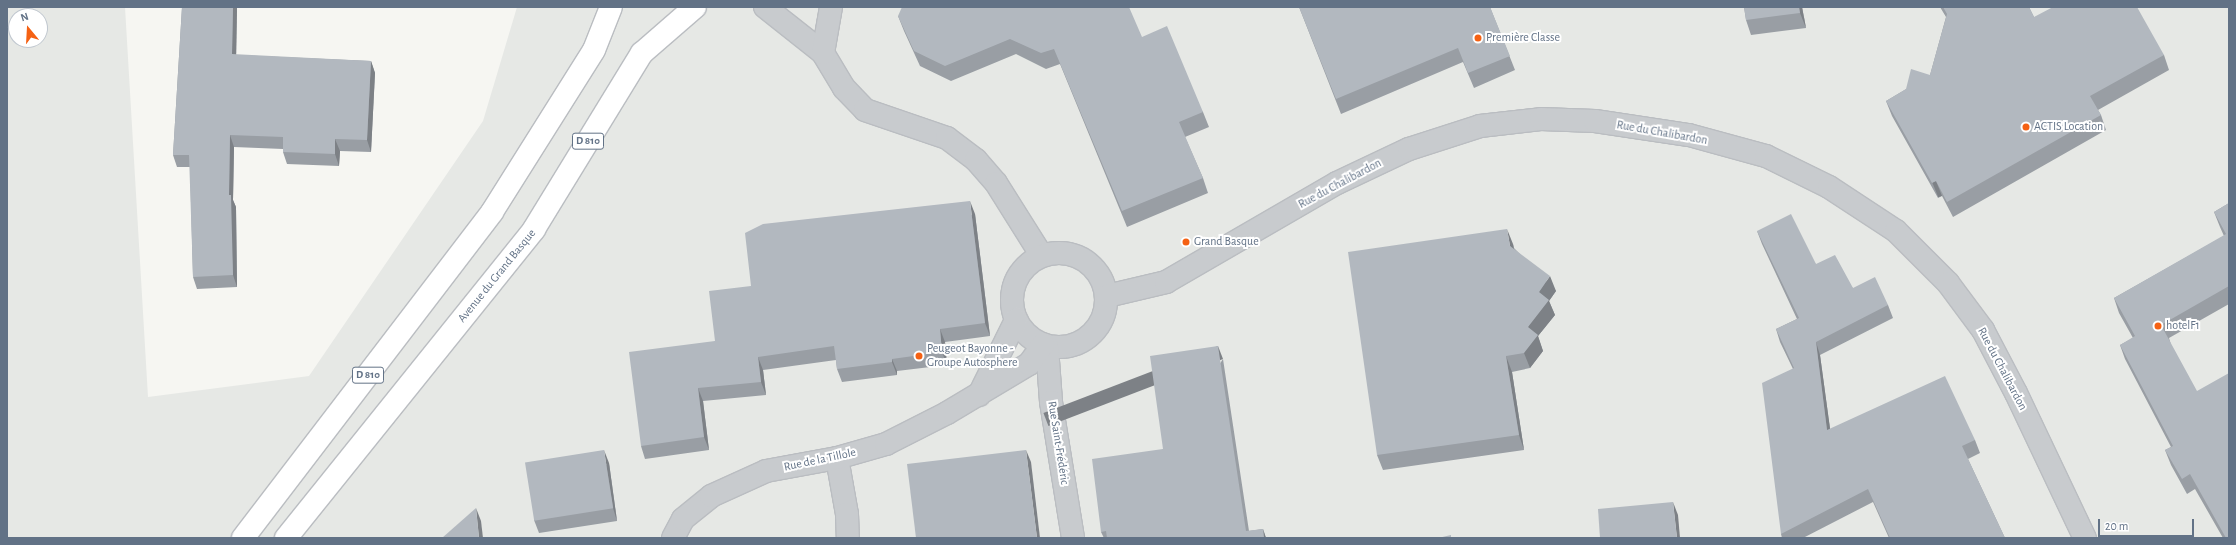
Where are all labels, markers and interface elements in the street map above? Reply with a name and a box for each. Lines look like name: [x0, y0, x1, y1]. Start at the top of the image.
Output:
north arrow: [8, 8, 48, 48]
text: N: [19, 11, 30, 23]
place label: Première Classe: [1486, 31, 1560, 45]
marker: Première Classe: [1473, 33, 1483, 43]
street label: Rue du Chalibardon: [1616, 118, 1708, 148]
place label: ACTIS Location: [2034, 120, 2103, 134]
marker: ACTIS Location: [2021, 122, 2031, 132]
road number: D 810: [572, 132, 604, 150]
street label: Rue du Chalibardon: [1296, 156, 1384, 212]
street label: Avenue du Grand Basque: [455, 226, 539, 326]
place label: Grand Basque: [1194, 235, 1259, 249]
marker: Grand Basque: [1181, 237, 1191, 247]
place label: hotelF1: [2166, 319, 2200, 333]
marker: hotelF1: [2153, 321, 2163, 331]
street label: Rue du Chalibardon: [1974, 325, 2030, 413]
place label: Peugeot Bayonne - Groupe Autosphere: [927, 342, 1018, 370]
marker: Peugeot Bayonne - Groupe Autosphere: [914, 351, 924, 361]
road number: D 810: [352, 366, 384, 384]
street label: Rue Saint-Frédéric: [1044, 400, 1072, 486]
street label: Rue de la Tillole: [783, 445, 857, 475]
scale bar: [2100, 511, 2196, 537]
text: 20 m: [2105, 520, 2128, 532]

